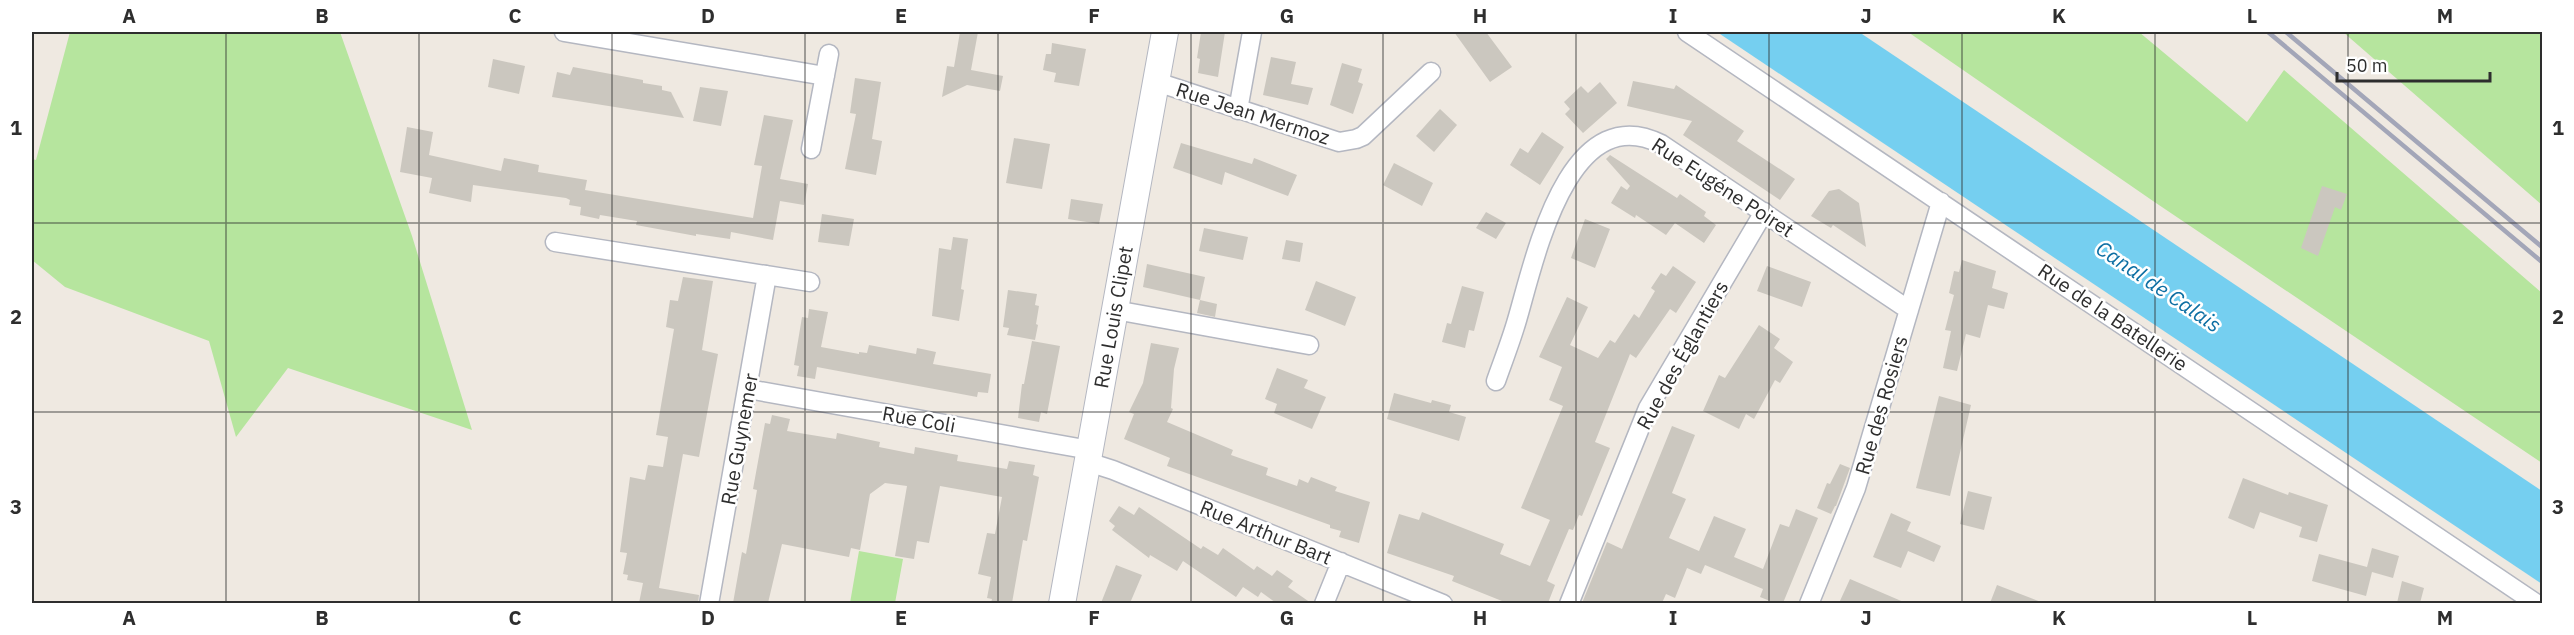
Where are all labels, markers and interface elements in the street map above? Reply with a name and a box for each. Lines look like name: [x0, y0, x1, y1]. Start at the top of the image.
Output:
text: A: [122, 2, 136, 29]
text: B: [315, 2, 329, 29]
text: C: [508, 2, 522, 29]
text: D: [701, 2, 715, 29]
text: E: [895, 2, 907, 29]
text: F: [1088, 2, 1100, 29]
text: G: [1280, 2, 1294, 29]
text: H: [1473, 2, 1487, 29]
text: I: [1669, 2, 1677, 29]
text: J: [1860, 2, 1872, 29]
text: K: [2052, 2, 2066, 29]
text: L: [2247, 2, 2257, 29]
text: M: [2437, 2, 2453, 29]
scale bar: [2337, 45, 2490, 83]
text: 50 m: [2346, 54, 2388, 77]
street label: Rue Jean Mermoz: [1173, 75, 1333, 151]
text: 1: [10, 114, 22, 141]
text: 1: [2552, 114, 2564, 141]
street label: Rue Eugéne Poiret: [1647, 131, 1799, 243]
water label: Canal de Calais: [2091, 234, 2227, 338]
street label: Rue Louis Clipet: [1087, 244, 1139, 390]
street label: Rue de la Batellerie: [2033, 257, 2193, 377]
street label: Rue des Églantiers: [1630, 276, 1734, 434]
text: 2: [10, 303, 22, 330]
text: 2: [2552, 303, 2564, 330]
street label: Rue des Rosiers: [1848, 332, 1914, 478]
street label: Rue Guynemer: [714, 371, 764, 507]
street label: Rue Coli: [880, 399, 958, 439]
text: 3: [10, 493, 22, 520]
street label: Rue Arthur Bart: [1196, 493, 1336, 571]
text: 3: [2552, 493, 2564, 520]
text: A: [122, 604, 136, 631]
text: B: [315, 604, 329, 631]
text: C: [508, 604, 522, 631]
text: D: [701, 604, 715, 631]
text: E: [895, 604, 907, 631]
text: F: [1088, 604, 1100, 631]
text: G: [1280, 604, 1294, 631]
text: H: [1473, 604, 1487, 631]
text: I: [1669, 604, 1677, 631]
text: J: [1860, 604, 1872, 631]
text: K: [2052, 604, 2066, 631]
text: L: [2247, 604, 2257, 631]
text: M: [2437, 604, 2453, 631]

